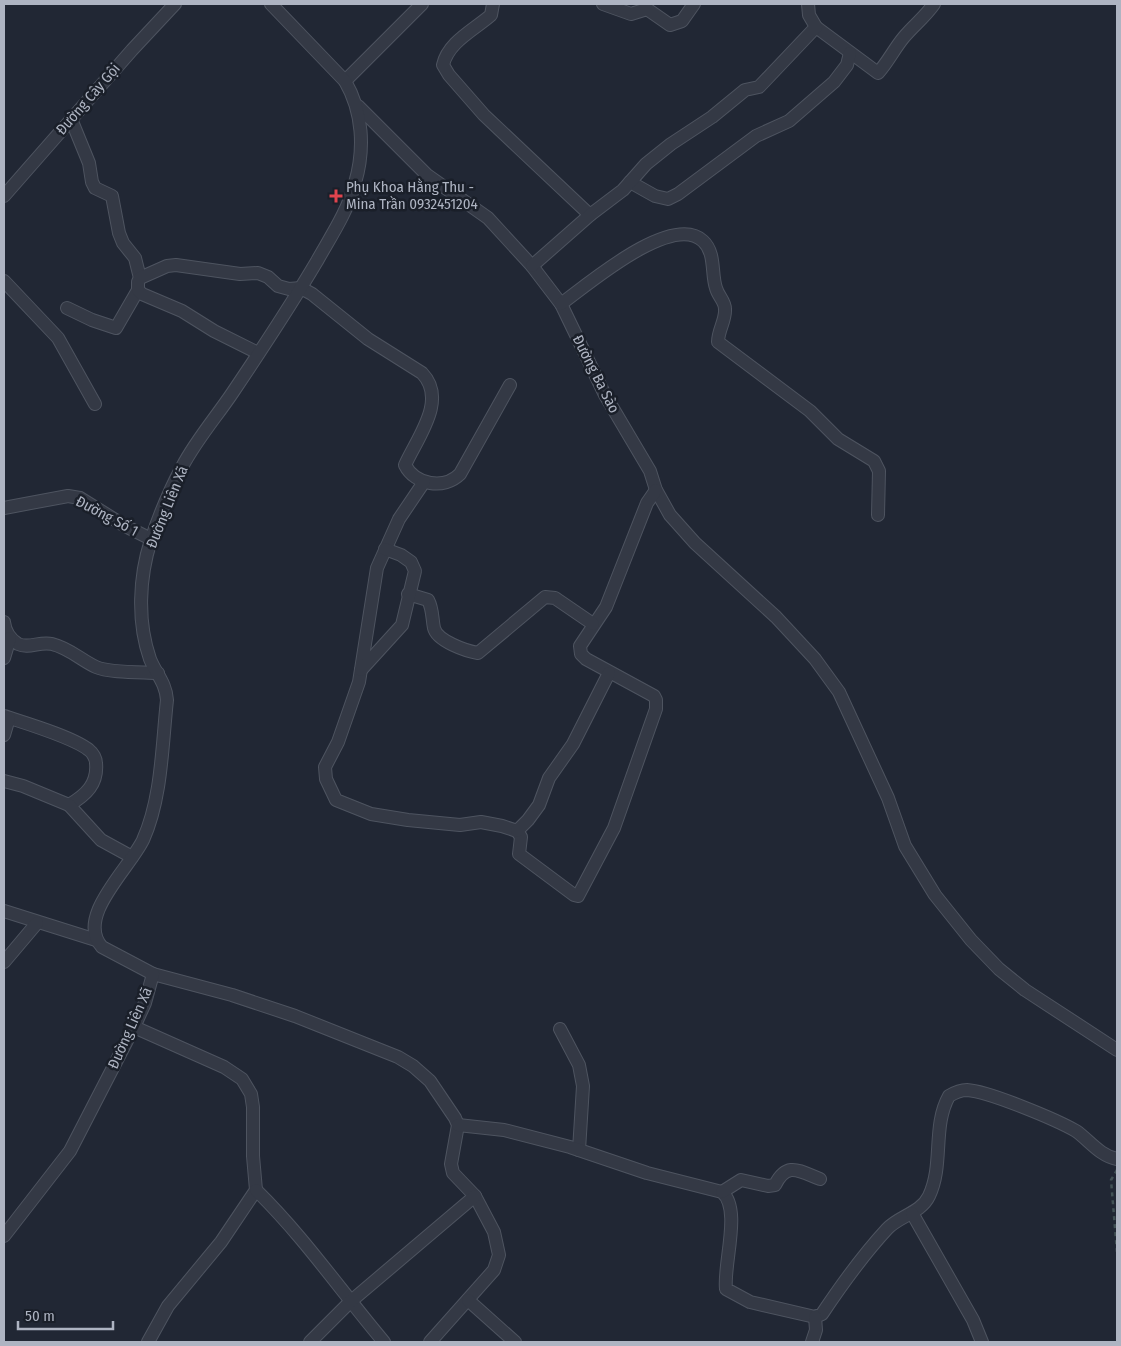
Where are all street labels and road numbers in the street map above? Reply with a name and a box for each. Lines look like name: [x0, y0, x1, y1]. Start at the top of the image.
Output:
street label: Đường Cây Gội: [52, 60, 124, 138]
street label: Đường Ba Sào: [569, 332, 623, 416]
street label: Đường Liên Xã: [142, 463, 192, 551]
street label: Đường Số 1: [73, 492, 141, 540]
street label: Đường Liên Xã: [104, 984, 156, 1072]

